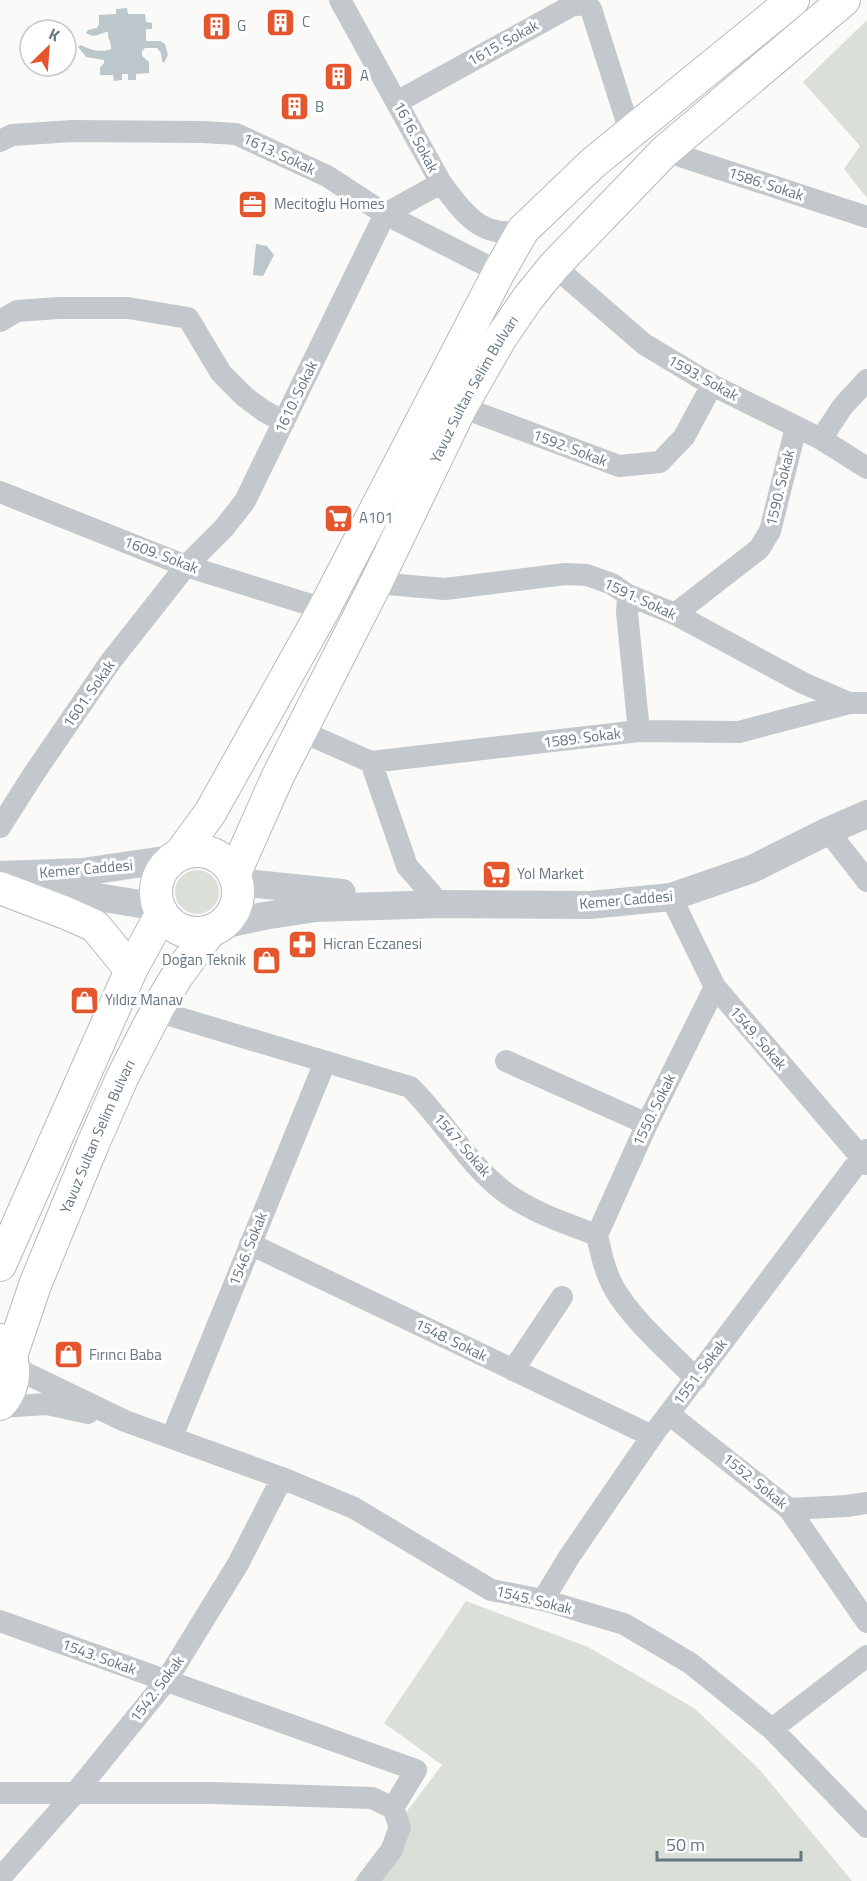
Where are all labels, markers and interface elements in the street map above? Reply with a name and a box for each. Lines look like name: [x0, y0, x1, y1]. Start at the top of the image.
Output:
building icon: C: [265, 6, 297, 38]
building icon: G: [200, 10, 232, 42]
place label: C: [302, 10, 310, 33]
place label: G: [237, 14, 246, 37]
street label: 1615. Sokak: [463, 14, 542, 72]
north arrow: [18, 18, 78, 78]
text: K: [45, 22, 64, 47]
building icon: A: [323, 60, 355, 92]
place label: A: [360, 64, 369, 87]
building icon: B: [278, 91, 310, 123]
place label: B: [315, 95, 324, 118]
street label: 1616. Sokak: [388, 97, 445, 177]
street label: 1613. Sokak: [239, 127, 319, 180]
street label: 1586. Sokak: [725, 161, 807, 207]
office icon: Mecitoğlu Homes: [237, 188, 269, 220]
place label: Mecitoğlu Homes: [274, 192, 385, 215]
street label: Yavuz Sultan Selim Bulvarı: [424, 311, 524, 467]
street label: 1593. Sokak: [664, 349, 743, 407]
street label: 1610. Sokak: [268, 357, 323, 437]
street label: 1592. Sokak: [530, 423, 611, 472]
street label: 1590. Sokak: [759, 447, 800, 529]
supermarket icon: A101: [322, 502, 354, 534]
place label: A101: [359, 506, 393, 529]
street label: 1609. Sokak: [121, 530, 202, 579]
street label: 1591. Sokak: [600, 572, 680, 625]
street label: 1601. Sokak: [57, 655, 120, 732]
street label: 1589. Sokak: [542, 721, 622, 754]
street label: Kemer Caddesi: [38, 853, 134, 884]
supermarket icon: Yol Market: [480, 858, 512, 890]
place label: Yol Market: [517, 862, 585, 885]
street label: Kemer Caddesi: [578, 884, 674, 915]
pharmacy icon: Hicran Eczanesi: [286, 928, 318, 960]
place label: Hicran Eczanesi: [323, 932, 422, 955]
shop icon: Doğan Teknik: [251, 944, 283, 976]
place label: Doğan Teknik: [162, 948, 246, 971]
shop icon: Yıldız Manav: [68, 984, 100, 1016]
place label: Yıldız Manav: [105, 988, 183, 1011]
street label: 1549. Sokak: [724, 1001, 793, 1075]
street label: Yavuz Sultan Selim Bulvarı: [54, 1055, 141, 1217]
street label: 1550. Sokak: [626, 1070, 681, 1150]
street label: 1547. Sokak: [428, 1108, 497, 1182]
street label: 1546. Sokak: [222, 1208, 273, 1289]
street label: 1548. Sokak: [411, 1312, 491, 1367]
street label: 1551. Sokak: [667, 1334, 732, 1410]
shop icon: Fırıncı Baba: [52, 1339, 84, 1371]
place label: Fırıncı Baba: [89, 1343, 162, 1366]
street label: 1552. Sokak: [718, 1447, 793, 1514]
street label: 1545. Sokak: [493, 1579, 575, 1620]
street label: 1543. Sokak: [59, 1632, 140, 1681]
street label: 1542. Sokak: [124, 1651, 189, 1727]
scale bar: [657, 1824, 801, 1862]
text: 50 m: [666, 1831, 705, 1858]

